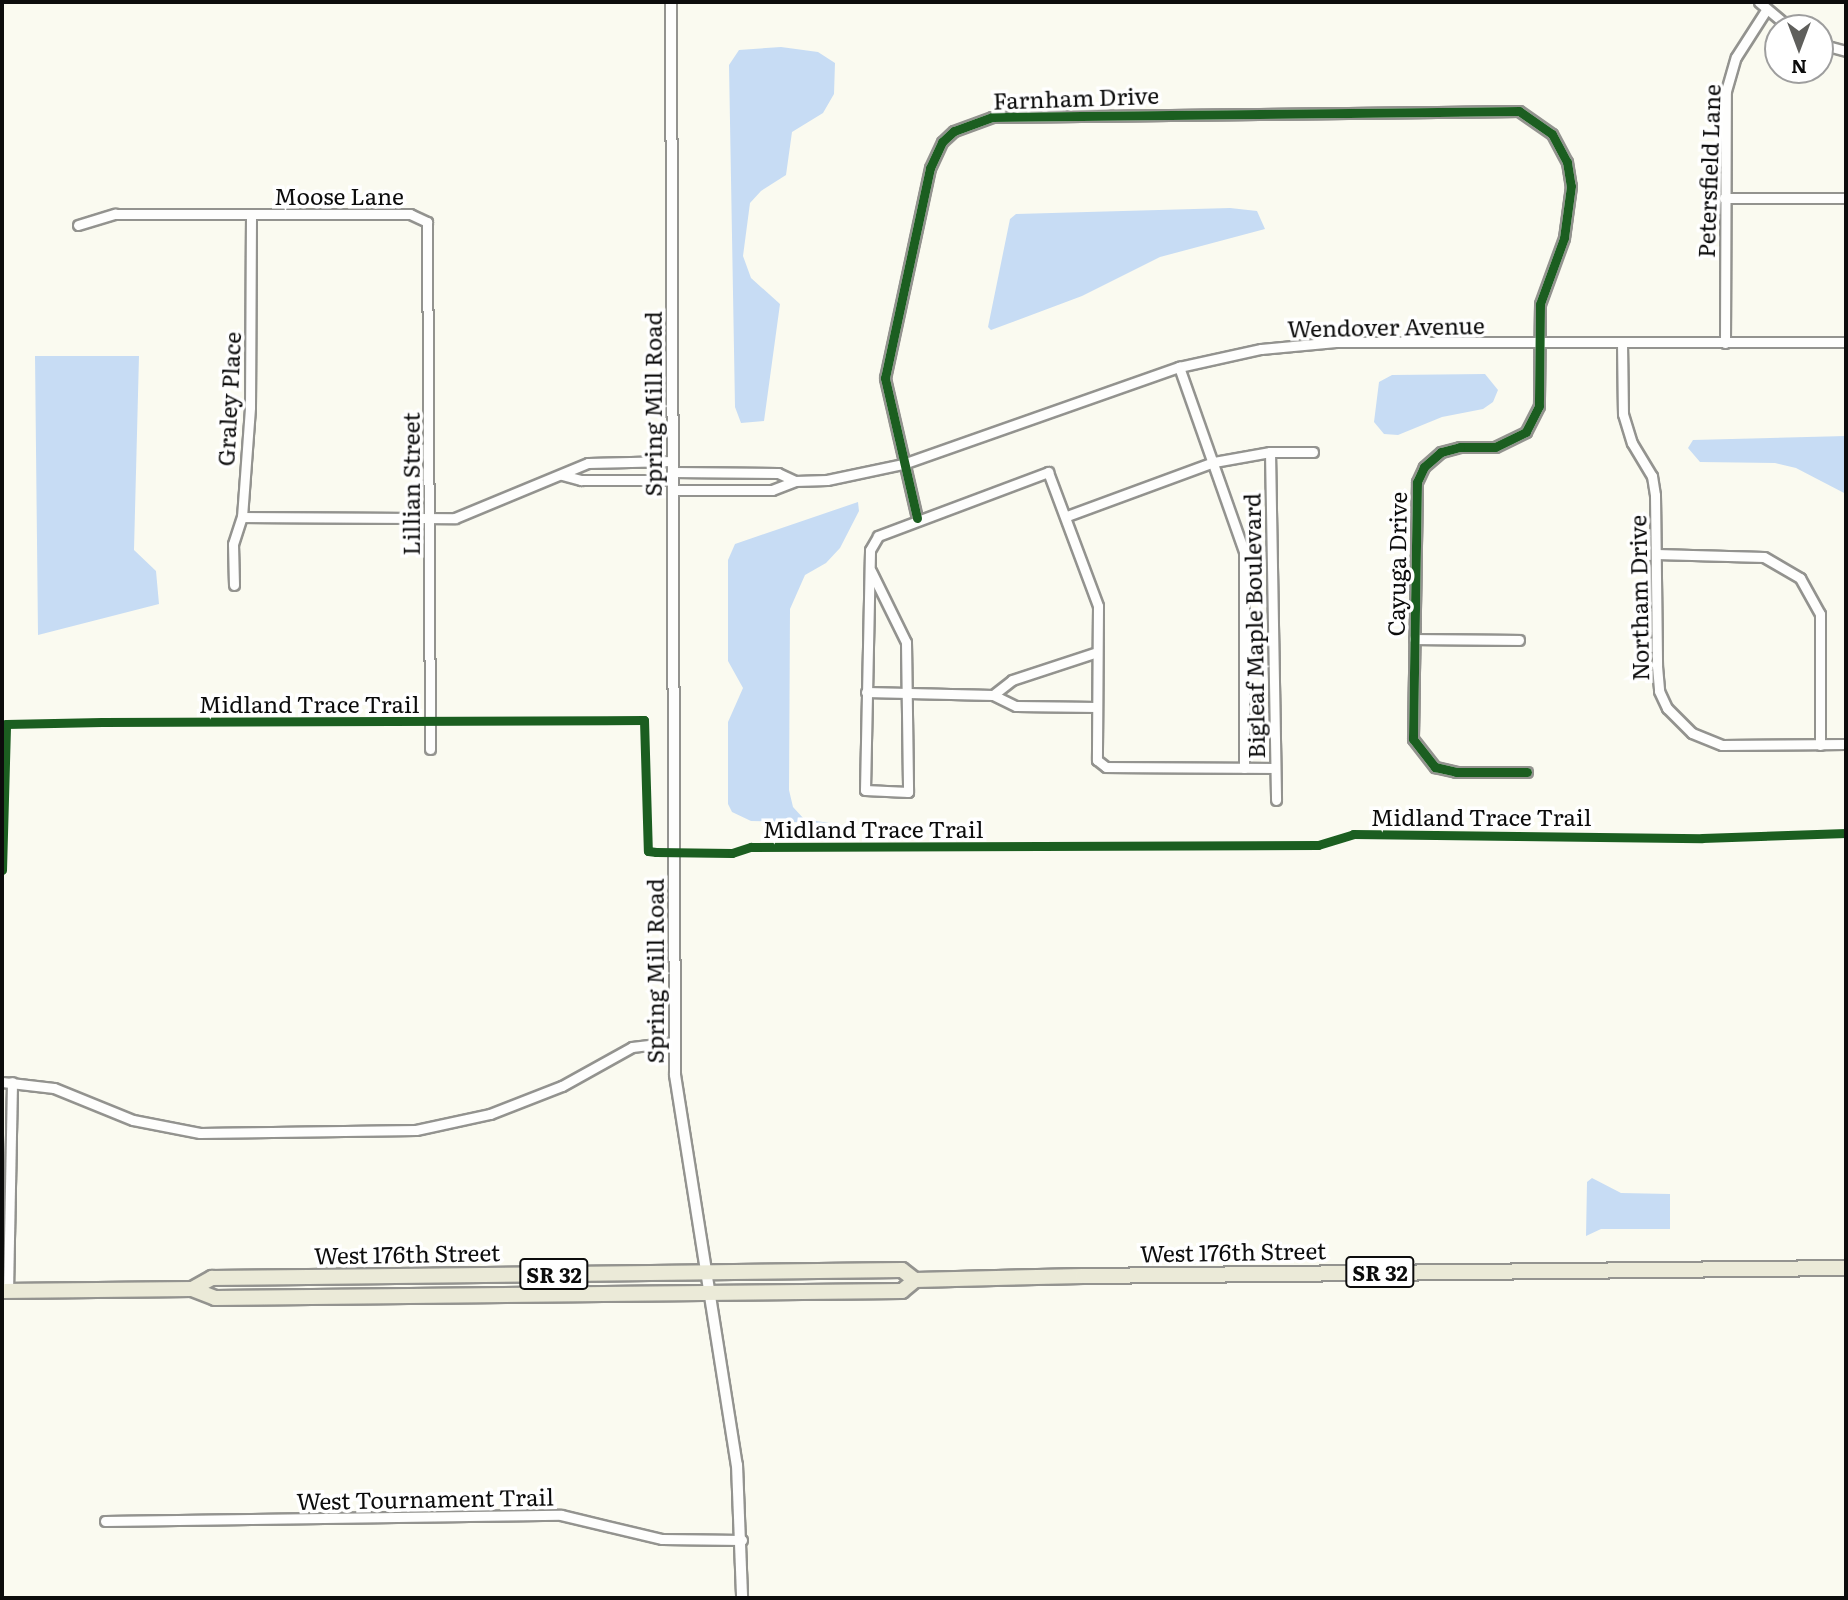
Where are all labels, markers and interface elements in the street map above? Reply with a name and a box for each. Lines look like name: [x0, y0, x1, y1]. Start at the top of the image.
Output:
north arrow: [1764, 14, 1834, 84]
text: N: [1791, 54, 1807, 82]
street label: Farnham Drive: [992, 80, 1160, 114]
street label: Petersfield Lane: [1691, 84, 1725, 258]
street label: Moose Lane: [274, 181, 404, 209]
street label: Wendover Avenue: [1287, 310, 1485, 342]
street label: Spring Mill Road: [638, 311, 666, 497]
street label: Graley Place: [211, 331, 245, 467]
street label: Lillian Street: [396, 412, 424, 556]
street label: Cayuga Drive: [1381, 491, 1411, 637]
street label: Bigleaf Maple Boulevard: [1237, 493, 1269, 759]
street label: Northam Drive: [1623, 515, 1653, 681]
street label: Midland Trace Trail: [199, 689, 419, 717]
street label: Midland Trace Trail: [1371, 802, 1591, 830]
street label: Midland Trace Trail: [763, 814, 983, 842]
street label: Spring Mill Road: [640, 878, 668, 1064]
street label: West 176th Street: [1140, 1236, 1326, 1266]
street label: West 176th Street: [314, 1238, 500, 1268]
road number: SR 32: [1345, 1254, 1415, 1290]
road number: SR 32: [519, 1256, 589, 1292]
street label: West Tournament Trail: [296, 1482, 554, 1514]

